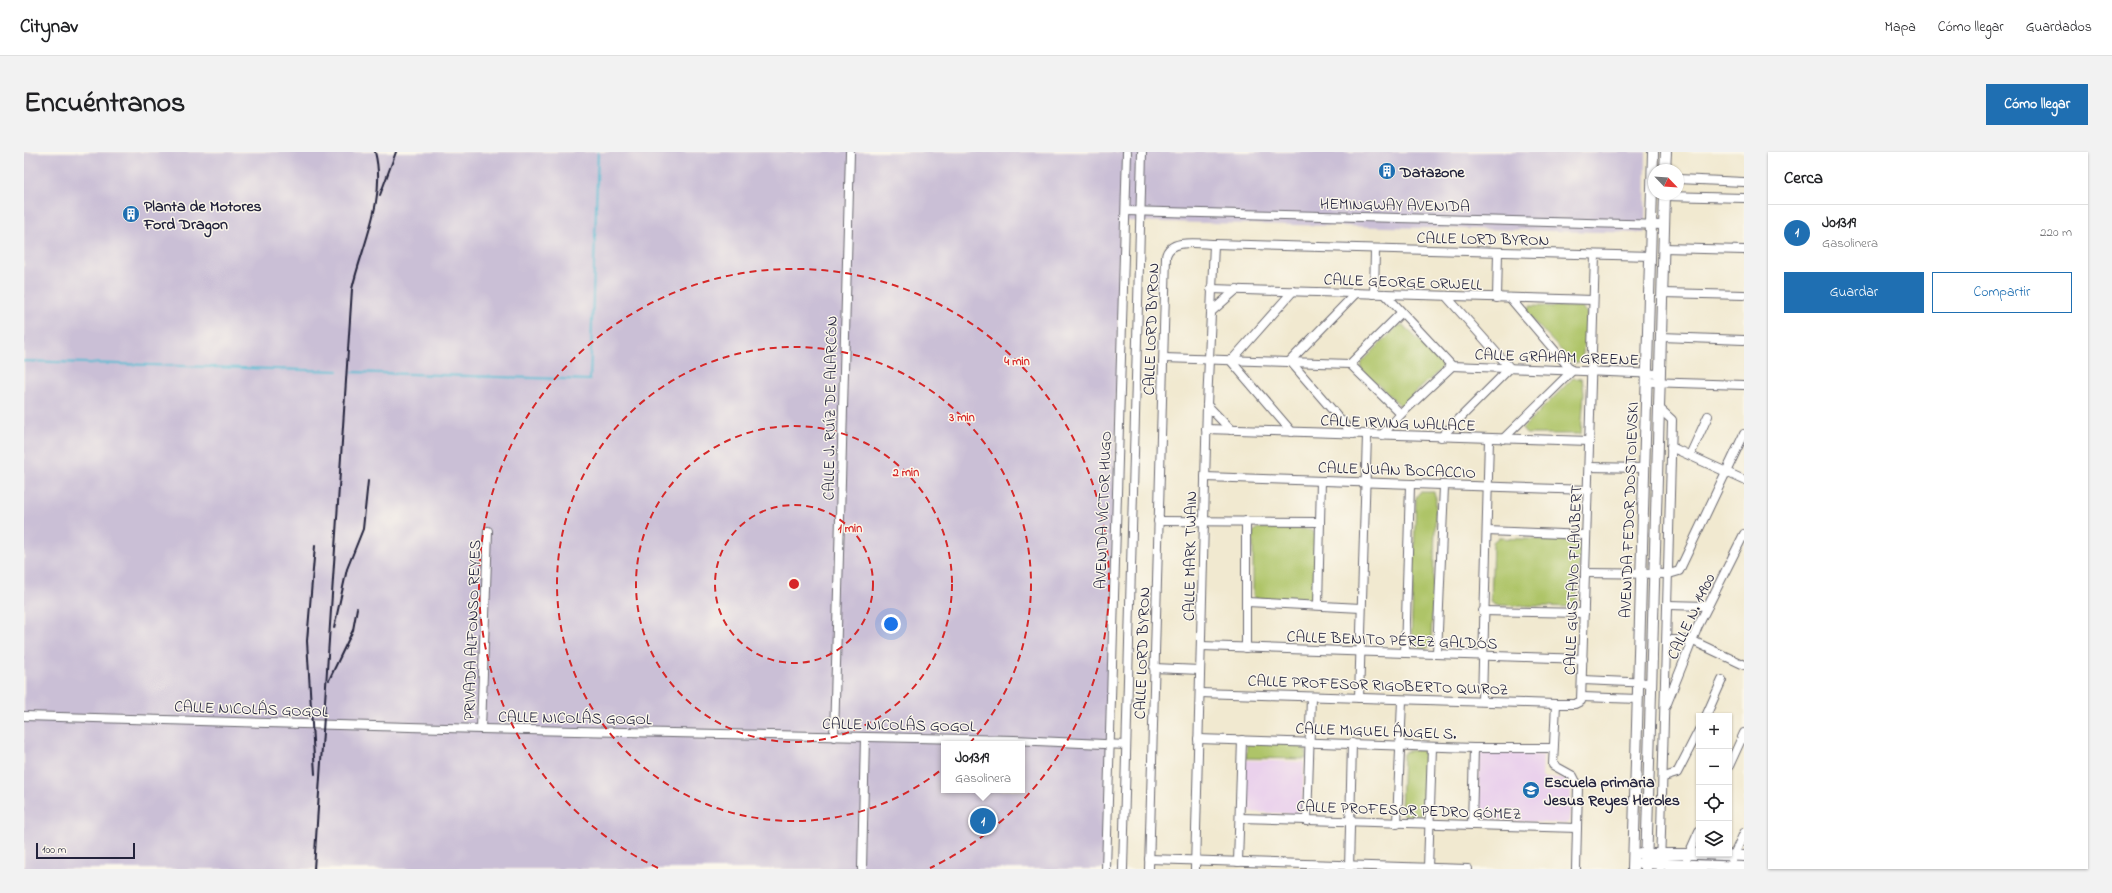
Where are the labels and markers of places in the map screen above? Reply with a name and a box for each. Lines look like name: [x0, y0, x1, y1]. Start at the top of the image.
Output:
building icon: Datazone: [1377, 161, 1397, 181]
place label: Datazone: [1399, 161, 1465, 185]
place label: Planta de Motores Ford Dragon: [143, 195, 262, 238]
building icon: Planta de Motores Ford Dragon: [121, 204, 141, 224]
centre of rings: [787, 577, 801, 591]
place label: Escuela primaria Jesus Reyes Heroles: [1544, 771, 1680, 814]
school or university icon: Escuela primaria Jesus Reyes Heroles: [1521, 780, 1541, 800]
pin: 1: [970, 806, 996, 836]

